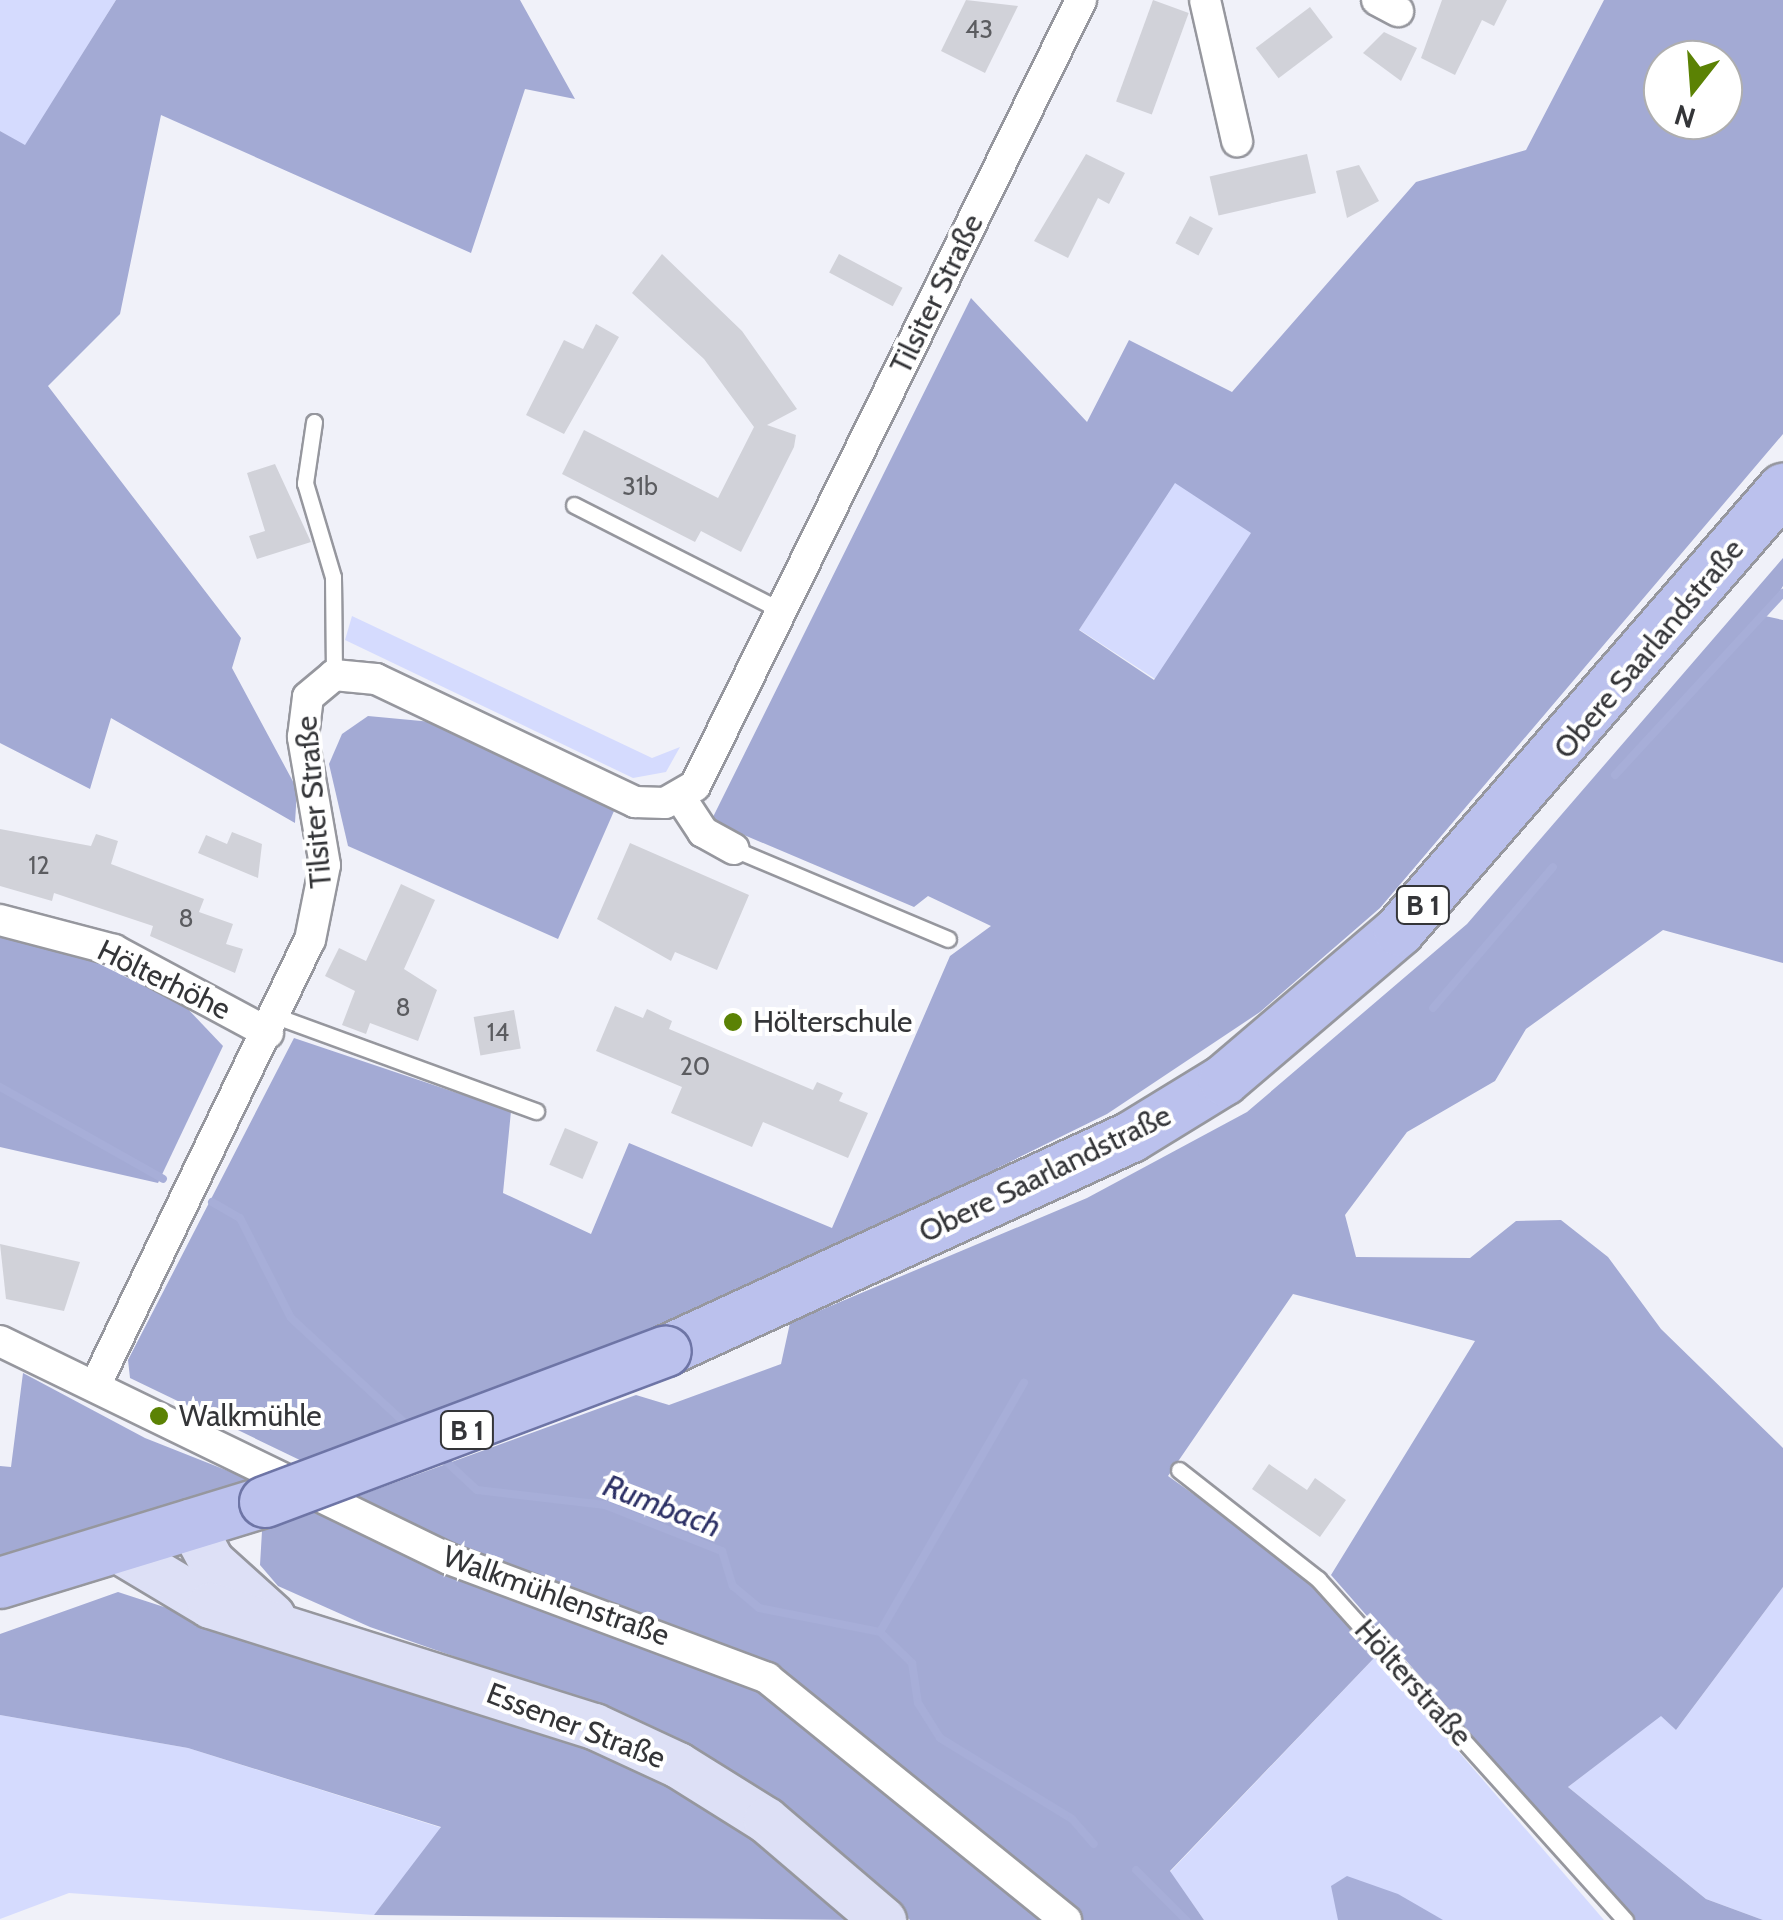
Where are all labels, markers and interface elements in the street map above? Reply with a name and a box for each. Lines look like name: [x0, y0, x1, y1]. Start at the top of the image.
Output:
house number: 43: [965, 14, 993, 44]
north arrow: [1643, 40, 1743, 140]
text: N: [1670, 98, 1699, 136]
street label: Tilsiter Straße: [883, 208, 991, 380]
house number: 31b: [622, 471, 658, 501]
street label: Obere Saarlandstraße: [1547, 532, 1751, 766]
street label: Tilsiter Straße: [289, 714, 339, 890]
house number: 12: [28, 850, 50, 880]
road number: B 1: [1396, 882, 1450, 928]
house number: 8: [178, 903, 194, 933]
street label: Hölterhöhe: [92, 932, 236, 1028]
house number: 8: [395, 992, 411, 1022]
place label: Hölterschule: [753, 1004, 912, 1040]
marker: Hölterschule: [722, 1011, 744, 1033]
house number: 14: [487, 1017, 509, 1047]
house number: 20: [680, 1051, 710, 1081]
street label: Obere Saarlandstraße: [913, 1097, 1177, 1251]
place label: Walkmühle: [179, 1398, 322, 1434]
marker: Walkmühle: [148, 1405, 170, 1427]
road number: B 1: [440, 1407, 494, 1453]
water label: Rumbach: [598, 1466, 726, 1546]
street label: Walkmühlenstraße: [438, 1538, 674, 1654]
street label: Hölterstraße: [1347, 1612, 1479, 1754]
street label: Essener Straße: [482, 1675, 670, 1777]

